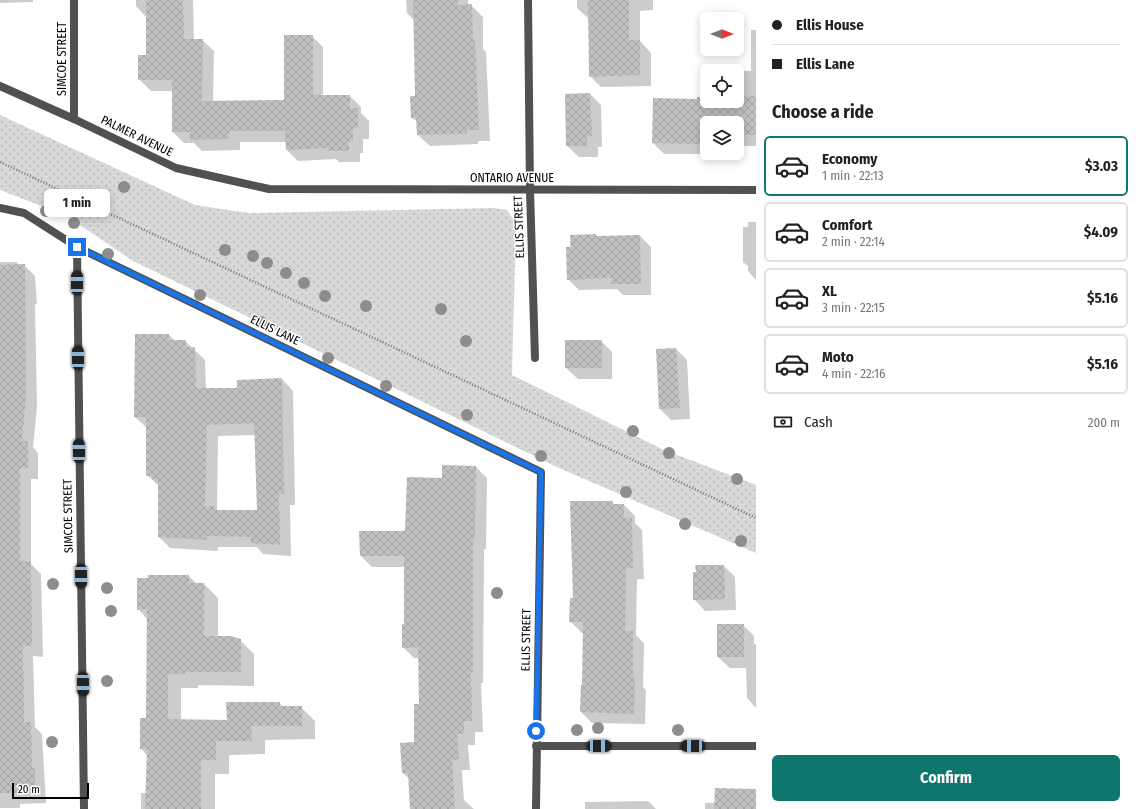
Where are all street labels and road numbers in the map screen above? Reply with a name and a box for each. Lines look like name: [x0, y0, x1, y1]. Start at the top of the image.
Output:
street label: SIMCOE STREET: [55, 22, 69, 96]
street label: PALMER AVENUE: [99, 113, 176, 160]
street label: ONTARIO AVENUE: [470, 171, 554, 185]
street label: ELLIS STREET: [511, 195, 527, 259]
street label: ELLIS LANE: [248, 312, 302, 348]
street label: SIMCOE STREET: [60, 478, 76, 553]
street label: ELLIS STREET: [518, 608, 534, 672]

